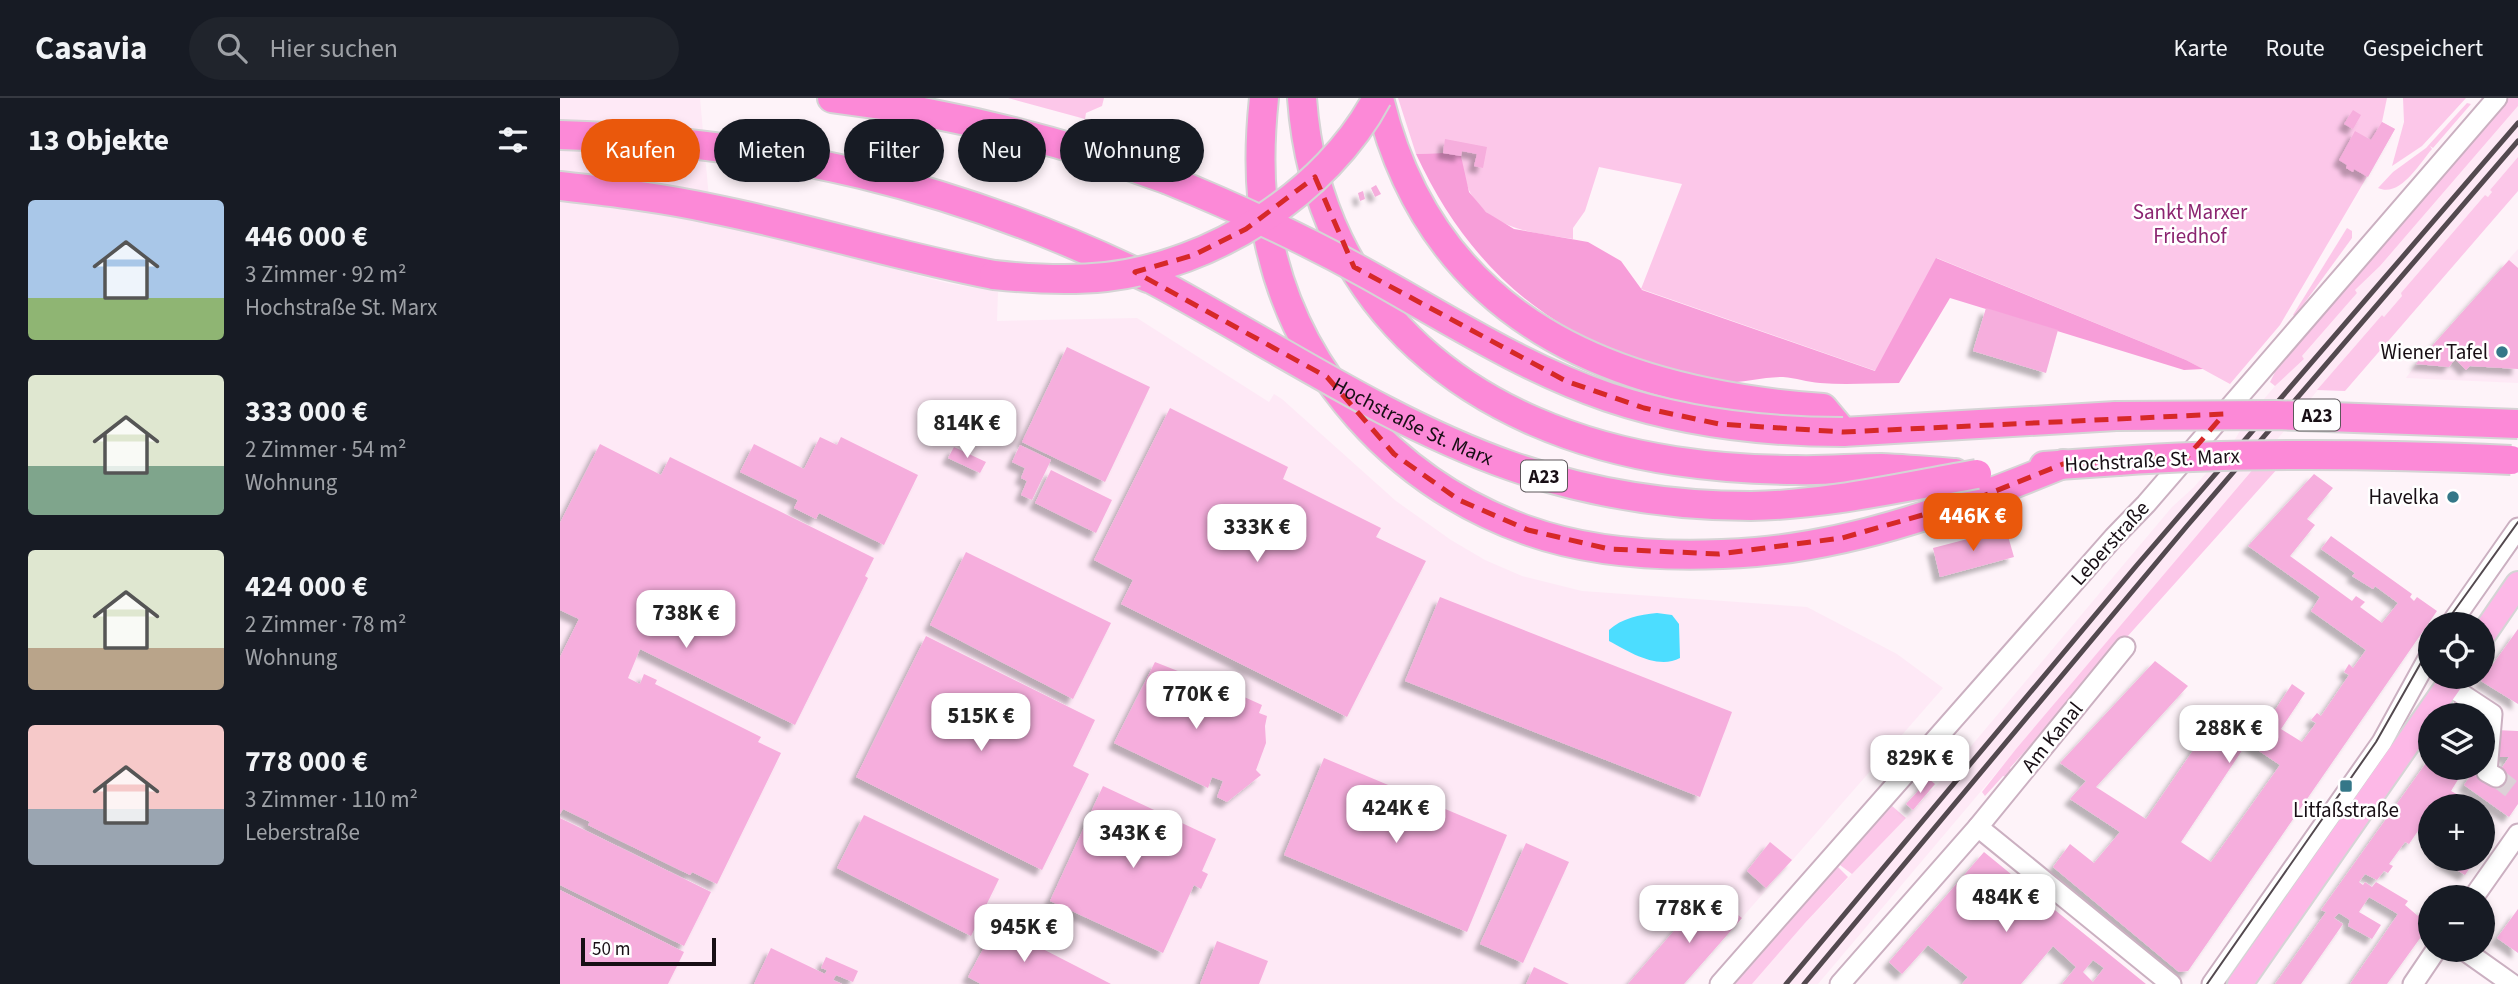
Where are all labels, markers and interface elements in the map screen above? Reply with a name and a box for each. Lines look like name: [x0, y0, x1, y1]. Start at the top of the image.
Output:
search box: [189, 17, 679, 80]
text: Casavia: [35, 25, 147, 72]
icon: search: [213, 29, 251, 67]
text: Hier suchen: [269, 30, 398, 67]
text: Karte: [2174, 31, 2228, 66]
text: Route: [2266, 31, 2325, 66]
text: Gespeichert: [2363, 31, 2483, 66]
text: 13 Objekte: [28, 119, 169, 162]
chip: Kaufen: [581, 119, 700, 182]
chip: Mieten: [714, 119, 830, 182]
chip: Filter: [844, 119, 944, 182]
chip: Neu: [958, 119, 1046, 182]
chip: Wohnung: [1060, 119, 1204, 182]
icon: filters: [494, 121, 532, 159]
park label: Sankt Marxer Friedhof: [2133, 197, 2248, 251]
text: 446 000 €: [245, 215, 368, 258]
icon: home: [84, 228, 168, 312]
text: 3 Zimmer · 92 m²: [245, 258, 407, 291]
text: Hochstraße St. Marx: [245, 291, 437, 324]
place label: Wiener Tafel: [2381, 337, 2488, 367]
marker: Wiener Tafel: [2494, 344, 2510, 360]
street label: Hochstraße St. Marx: [1327, 370, 1498, 473]
text: 333 000 €: [245, 390, 368, 433]
pin: 814K €: [910, 400, 1024, 460]
road number: A23: [2294, 400, 2340, 430]
icon: home: [84, 403, 168, 487]
text: 814K €: [933, 406, 1001, 439]
text: 2 Zimmer · 54 m²: [245, 433, 407, 466]
street label: Hochstraße St. Marx: [2064, 440, 2241, 480]
road number: A23: [1521, 460, 1567, 492]
text: Wohnung: [245, 466, 337, 499]
place label: Havelka: [2368, 482, 2439, 512]
marker: Havelka: [2445, 489, 2461, 505]
pin: 446K €: [1916, 494, 2030, 553]
street label: Leberstraße: [2064, 494, 2156, 592]
text: 446K €: [1939, 499, 2007, 532]
pin: 333K €: [1200, 504, 1314, 564]
text: 333K €: [1223, 510, 1291, 543]
text: 424 000 €: [245, 565, 368, 608]
icon: home: [84, 578, 168, 662]
pin: 738K €: [629, 590, 743, 650]
text: 738K €: [652, 596, 720, 629]
text: 2 Zimmer · 78 m²: [245, 608, 407, 641]
map controls: [2418, 612, 2495, 962]
button: locate: [2418, 612, 2495, 689]
text: Wohnung: [245, 641, 337, 674]
pin: 770K €: [1139, 672, 1253, 731]
text: 770K €: [1162, 677, 1230, 710]
pin: 515K €: [924, 694, 1038, 753]
street label: Am Kanal: [2014, 695, 2090, 779]
text: 515K €: [947, 699, 1015, 732]
button: layers: [2418, 703, 2495, 780]
pin: 288K €: [2172, 706, 2286, 765]
text: 288K €: [2195, 711, 2263, 744]
pin: 829K €: [1863, 736, 1977, 795]
text: 778 000 €: [245, 740, 368, 783]
text: 829K €: [1886, 741, 1954, 774]
icon: home: [84, 753, 168, 837]
marker: Litfaßstraße: [2338, 778, 2354, 794]
text: 3 Zimmer · 110 m²: [245, 783, 418, 816]
pin: 424K €: [1339, 786, 1453, 845]
text: 424K €: [1362, 791, 1430, 824]
button: +: [2418, 794, 2495, 871]
place label: Litfaßstraße: [2293, 795, 2399, 825]
pin: 343K €: [1076, 810, 1190, 870]
text: Leberstraße: [245, 816, 360, 849]
text: 343K €: [1099, 816, 1167, 849]
pin: 484K €: [1949, 874, 2063, 934]
text: 484K €: [1972, 880, 2040, 913]
button: −: [2418, 885, 2495, 962]
pin: 778K €: [1632, 886, 1746, 945]
text: 778K €: [1655, 891, 1723, 924]
pin: 945K €: [967, 904, 1081, 964]
text: 945K €: [990, 910, 1058, 943]
scale bar: [581, 935, 716, 967]
text: 50 m: [592, 936, 630, 963]

